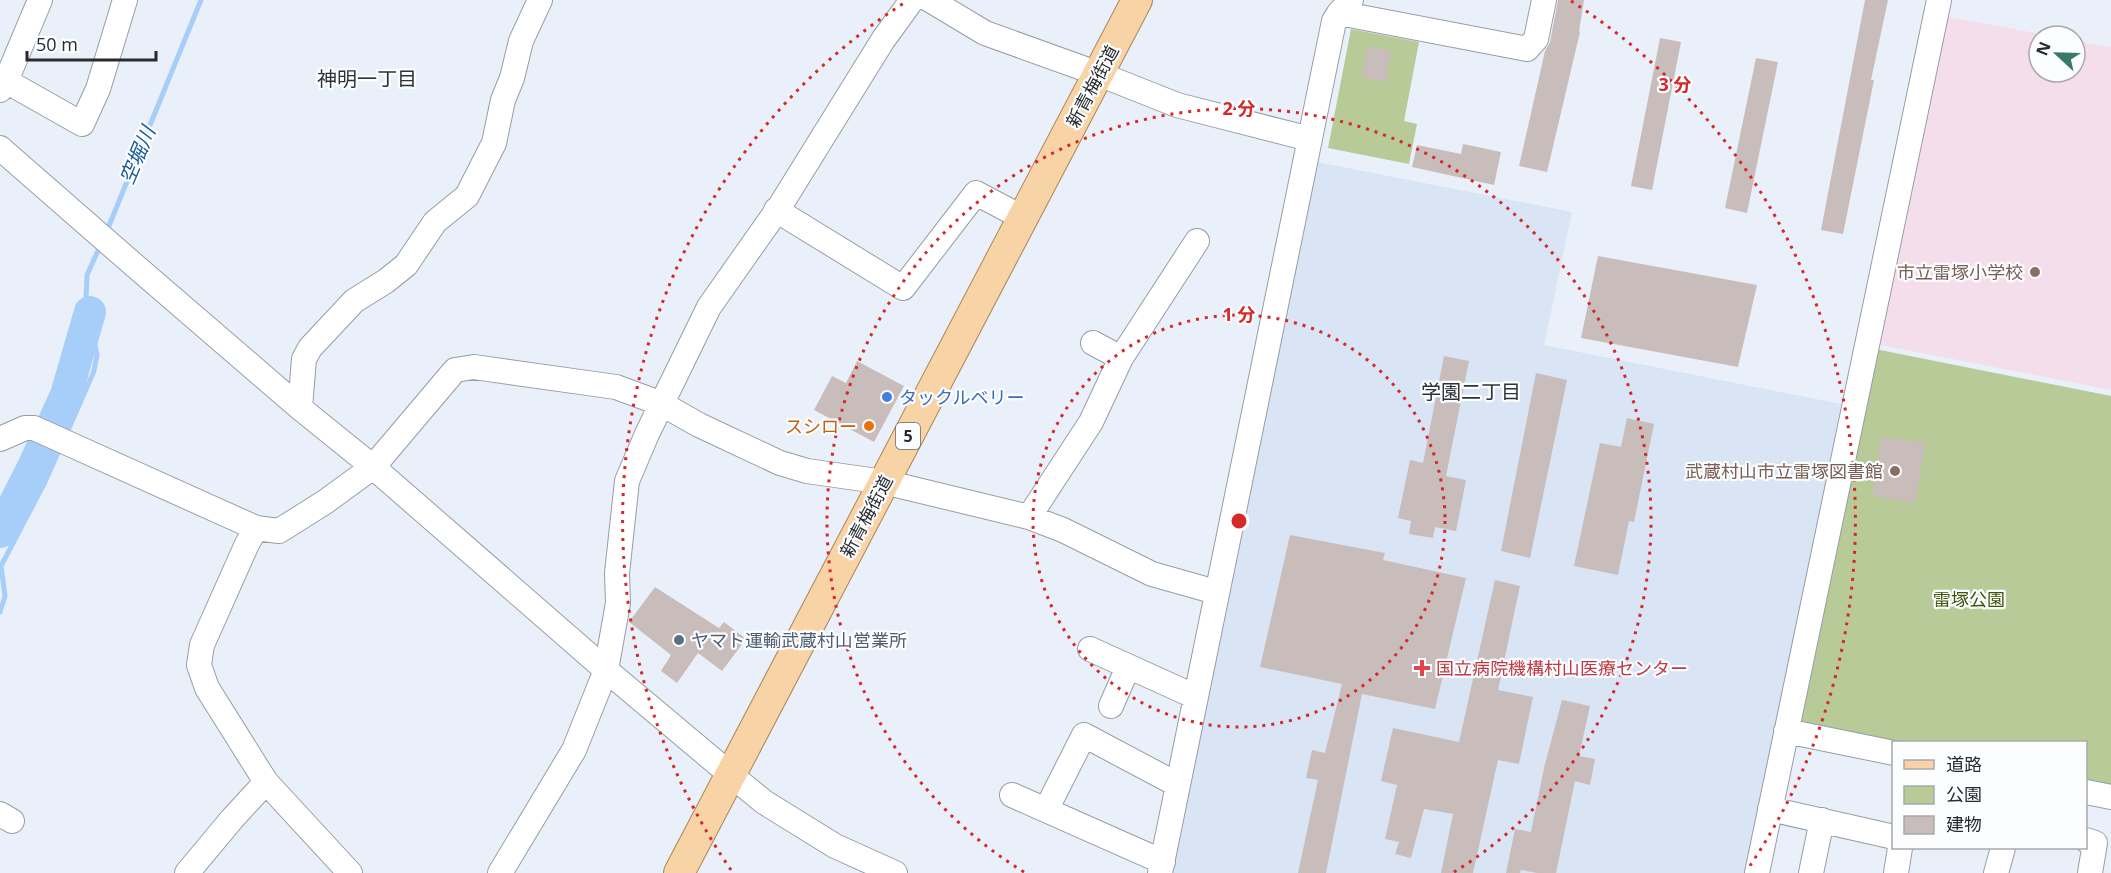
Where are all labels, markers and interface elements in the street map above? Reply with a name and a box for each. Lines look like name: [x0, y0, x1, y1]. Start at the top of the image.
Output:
scale bar: [27, 24, 156, 62]
north arrow: [2027, 24, 2087, 84]
text: 50 m: [36, 32, 78, 56]
text: N: [2030, 38, 2056, 59]
street label: 新青梅街道: [1060, 41, 1124, 131]
district label: 神明一丁目: [317, 65, 417, 92]
text: 3 分: [1659, 72, 1691, 96]
text: 2 分: [1223, 96, 1255, 120]
water label: 空堀川: [113, 120, 162, 188]
place label: 市立雷塚小学校: [1897, 260, 2023, 284]
marker: 市立雷塚小学校: [2028, 265, 2042, 279]
text: 1 分: [1223, 302, 1255, 326]
district label: 学園二丁目: [1421, 378, 1521, 405]
place label: タックルベリー: [899, 385, 1024, 409]
marker: タックルベリー: [880, 390, 894, 404]
place label: スシロー: [785, 414, 857, 438]
marker: スシロー: [862, 419, 876, 433]
road number: 5: [896, 423, 920, 449]
place label: 武蔵村山市立雷塚図書館: [1685, 459, 1883, 483]
marker: 武蔵村山市立雷塚図書館: [1888, 464, 1902, 478]
street label: 新青梅街道: [834, 471, 898, 561]
centre of rings: [1229, 511, 1249, 531]
park label: 雷塚公園: [1933, 587, 2005, 611]
place label: ヤマト運輸武蔵村山営業所: [691, 628, 907, 652]
marker: ヤマト運輸武蔵村山営業所: [672, 633, 686, 647]
place label: 国立病院機構村山医療センター: [1436, 656, 1688, 680]
marker: 国立病院機構村山医療センター: [1413, 659, 1431, 677]
legend: [1892, 741, 2087, 849]
text: 道路: [1946, 752, 1982, 776]
text: 公園: [1946, 782, 1982, 806]
text: 建物: [1946, 812, 1982, 836]

